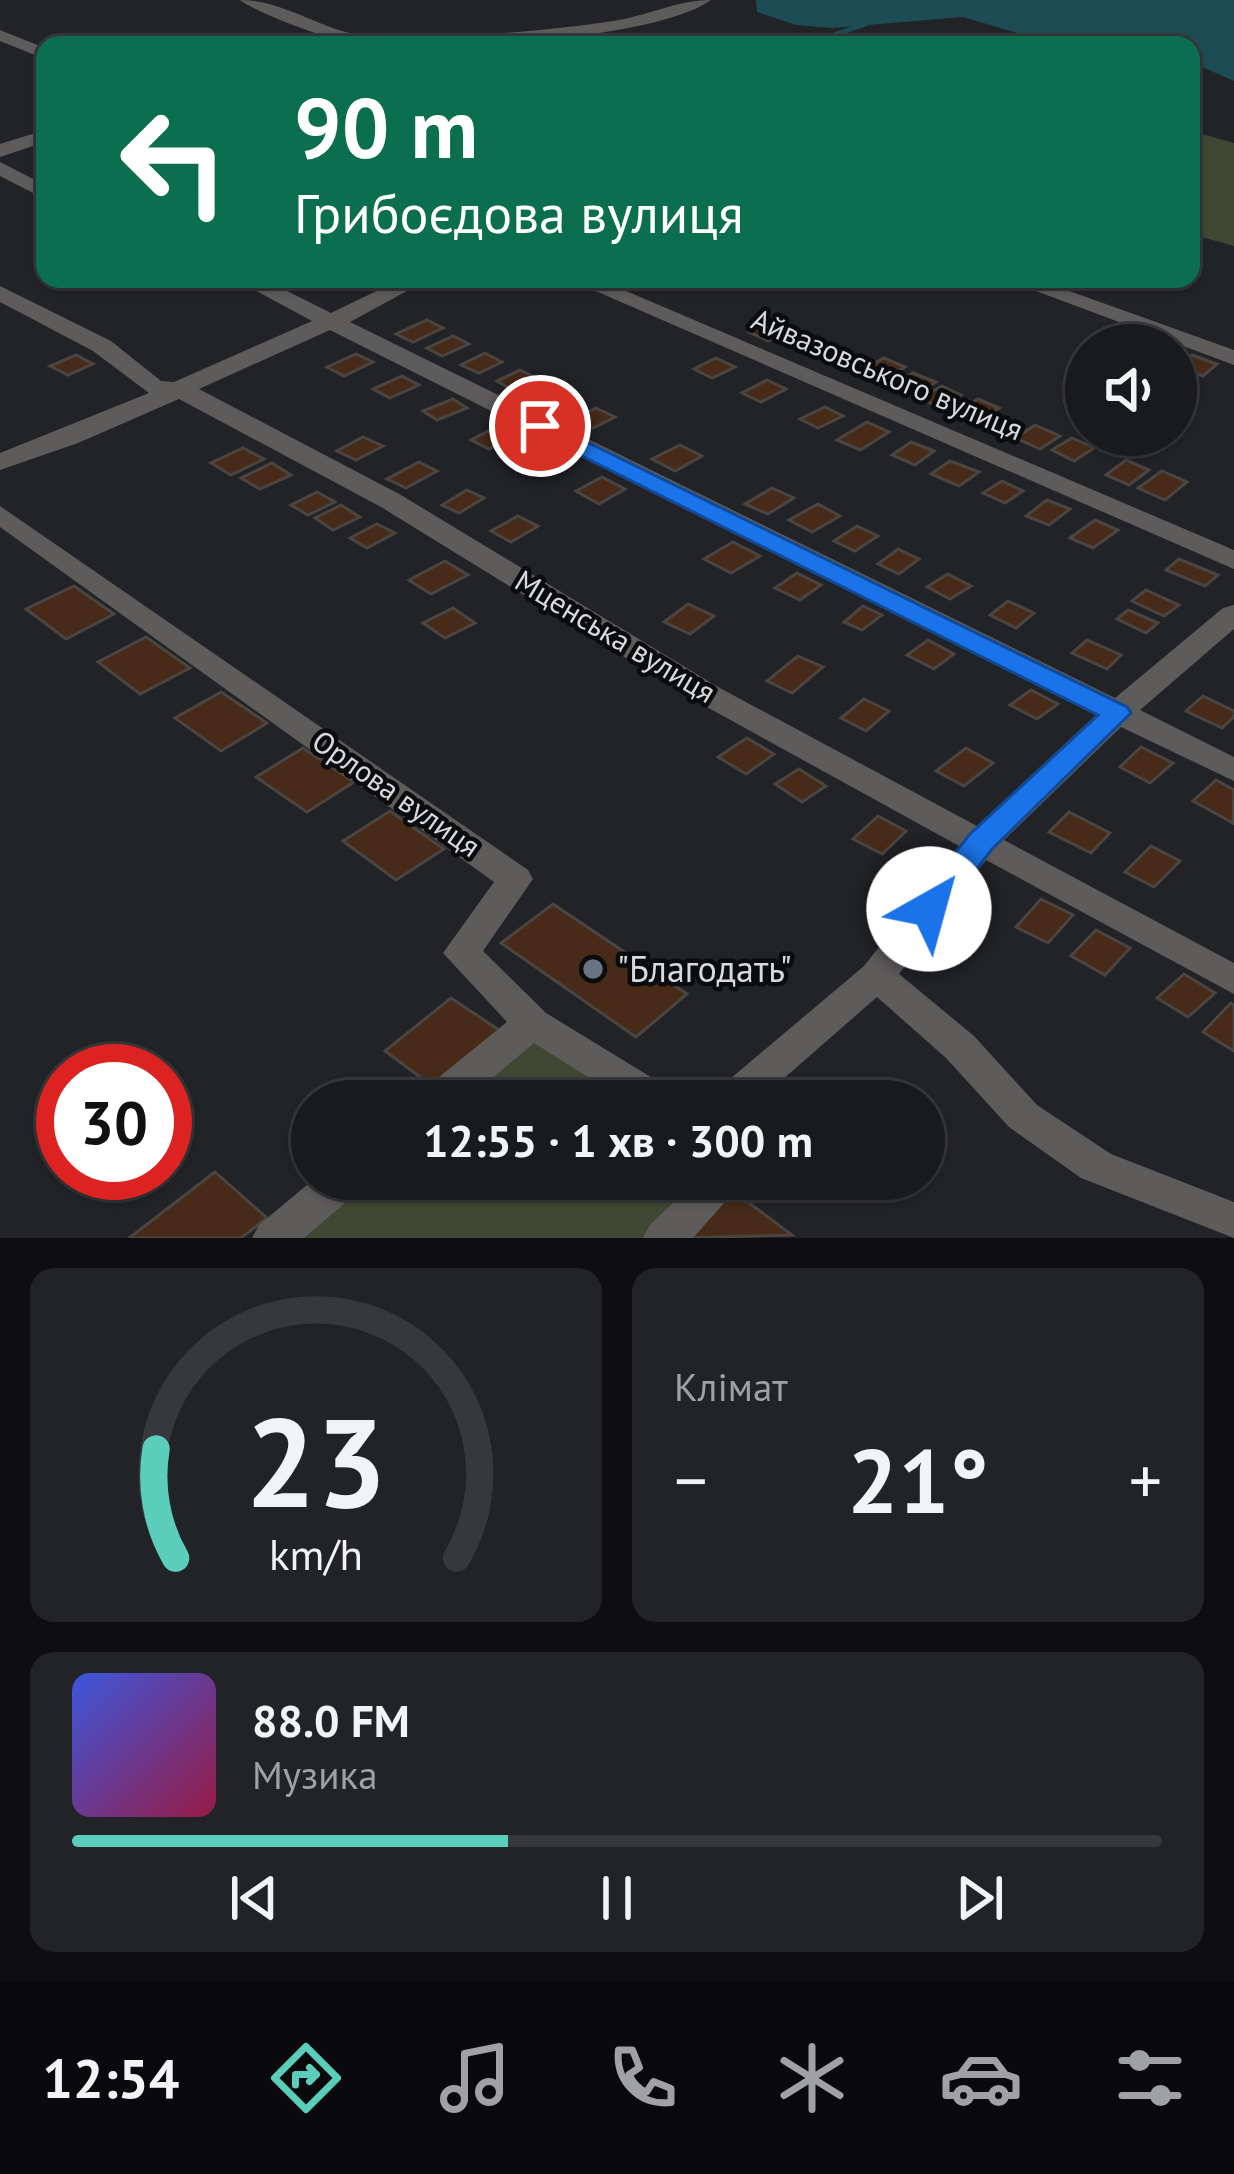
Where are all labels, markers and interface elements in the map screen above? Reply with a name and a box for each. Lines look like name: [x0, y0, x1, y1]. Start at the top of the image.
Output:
text: 90 m: [294, 72, 478, 181]
icon: left: [96, 84, 252, 240]
text: Грибоєдова вулиця: [294, 178, 744, 248]
street label: Айвазовського вулиця: [746, 299, 1029, 448]
map controls: [1065, 324, 1197, 456]
button: sound: [1065, 324, 1197, 456]
pin: [489, 375, 591, 477]
icon: arrive: [507, 393, 573, 459]
street label: Мценська вулиця: [508, 561, 723, 711]
street label: Орлова вулиця: [305, 721, 488, 865]
position arrow: [866, 846, 992, 972]
place label: "Благодать": [617, 945, 792, 992]
marker: "Благодать": [580, 956, 606, 982]
speed limit sign: 30: [36, 1044, 192, 1200]
text: 12:55 · 1 хв · 300 m: [423, 1111, 813, 1169]
text: Клімат: [674, 1361, 788, 1412]
text: 23: [245, 1380, 387, 1541]
text: 21°: [847, 1421, 989, 1538]
text: −: [674, 1437, 707, 1522]
text: +: [1129, 1437, 1162, 1522]
text: km/h: [269, 1526, 363, 1582]
text: 88.0 FM: [252, 1691, 410, 1749]
text: Музика: [252, 1749, 378, 1800]
icon: previous: [221, 1865, 287, 1931]
icon: pause: [584, 1865, 650, 1931]
icon: next: [947, 1865, 1013, 1931]
icon: directions: [264, 2036, 348, 2120]
icon: music: [433, 2036, 517, 2120]
icon: phone: [601, 2036, 685, 2120]
icon: climate: [770, 2036, 854, 2120]
icon: car: [939, 2036, 1023, 2120]
icon: filters: [1108, 2036, 1192, 2120]
text: 12:54: [42, 2043, 179, 2113]

